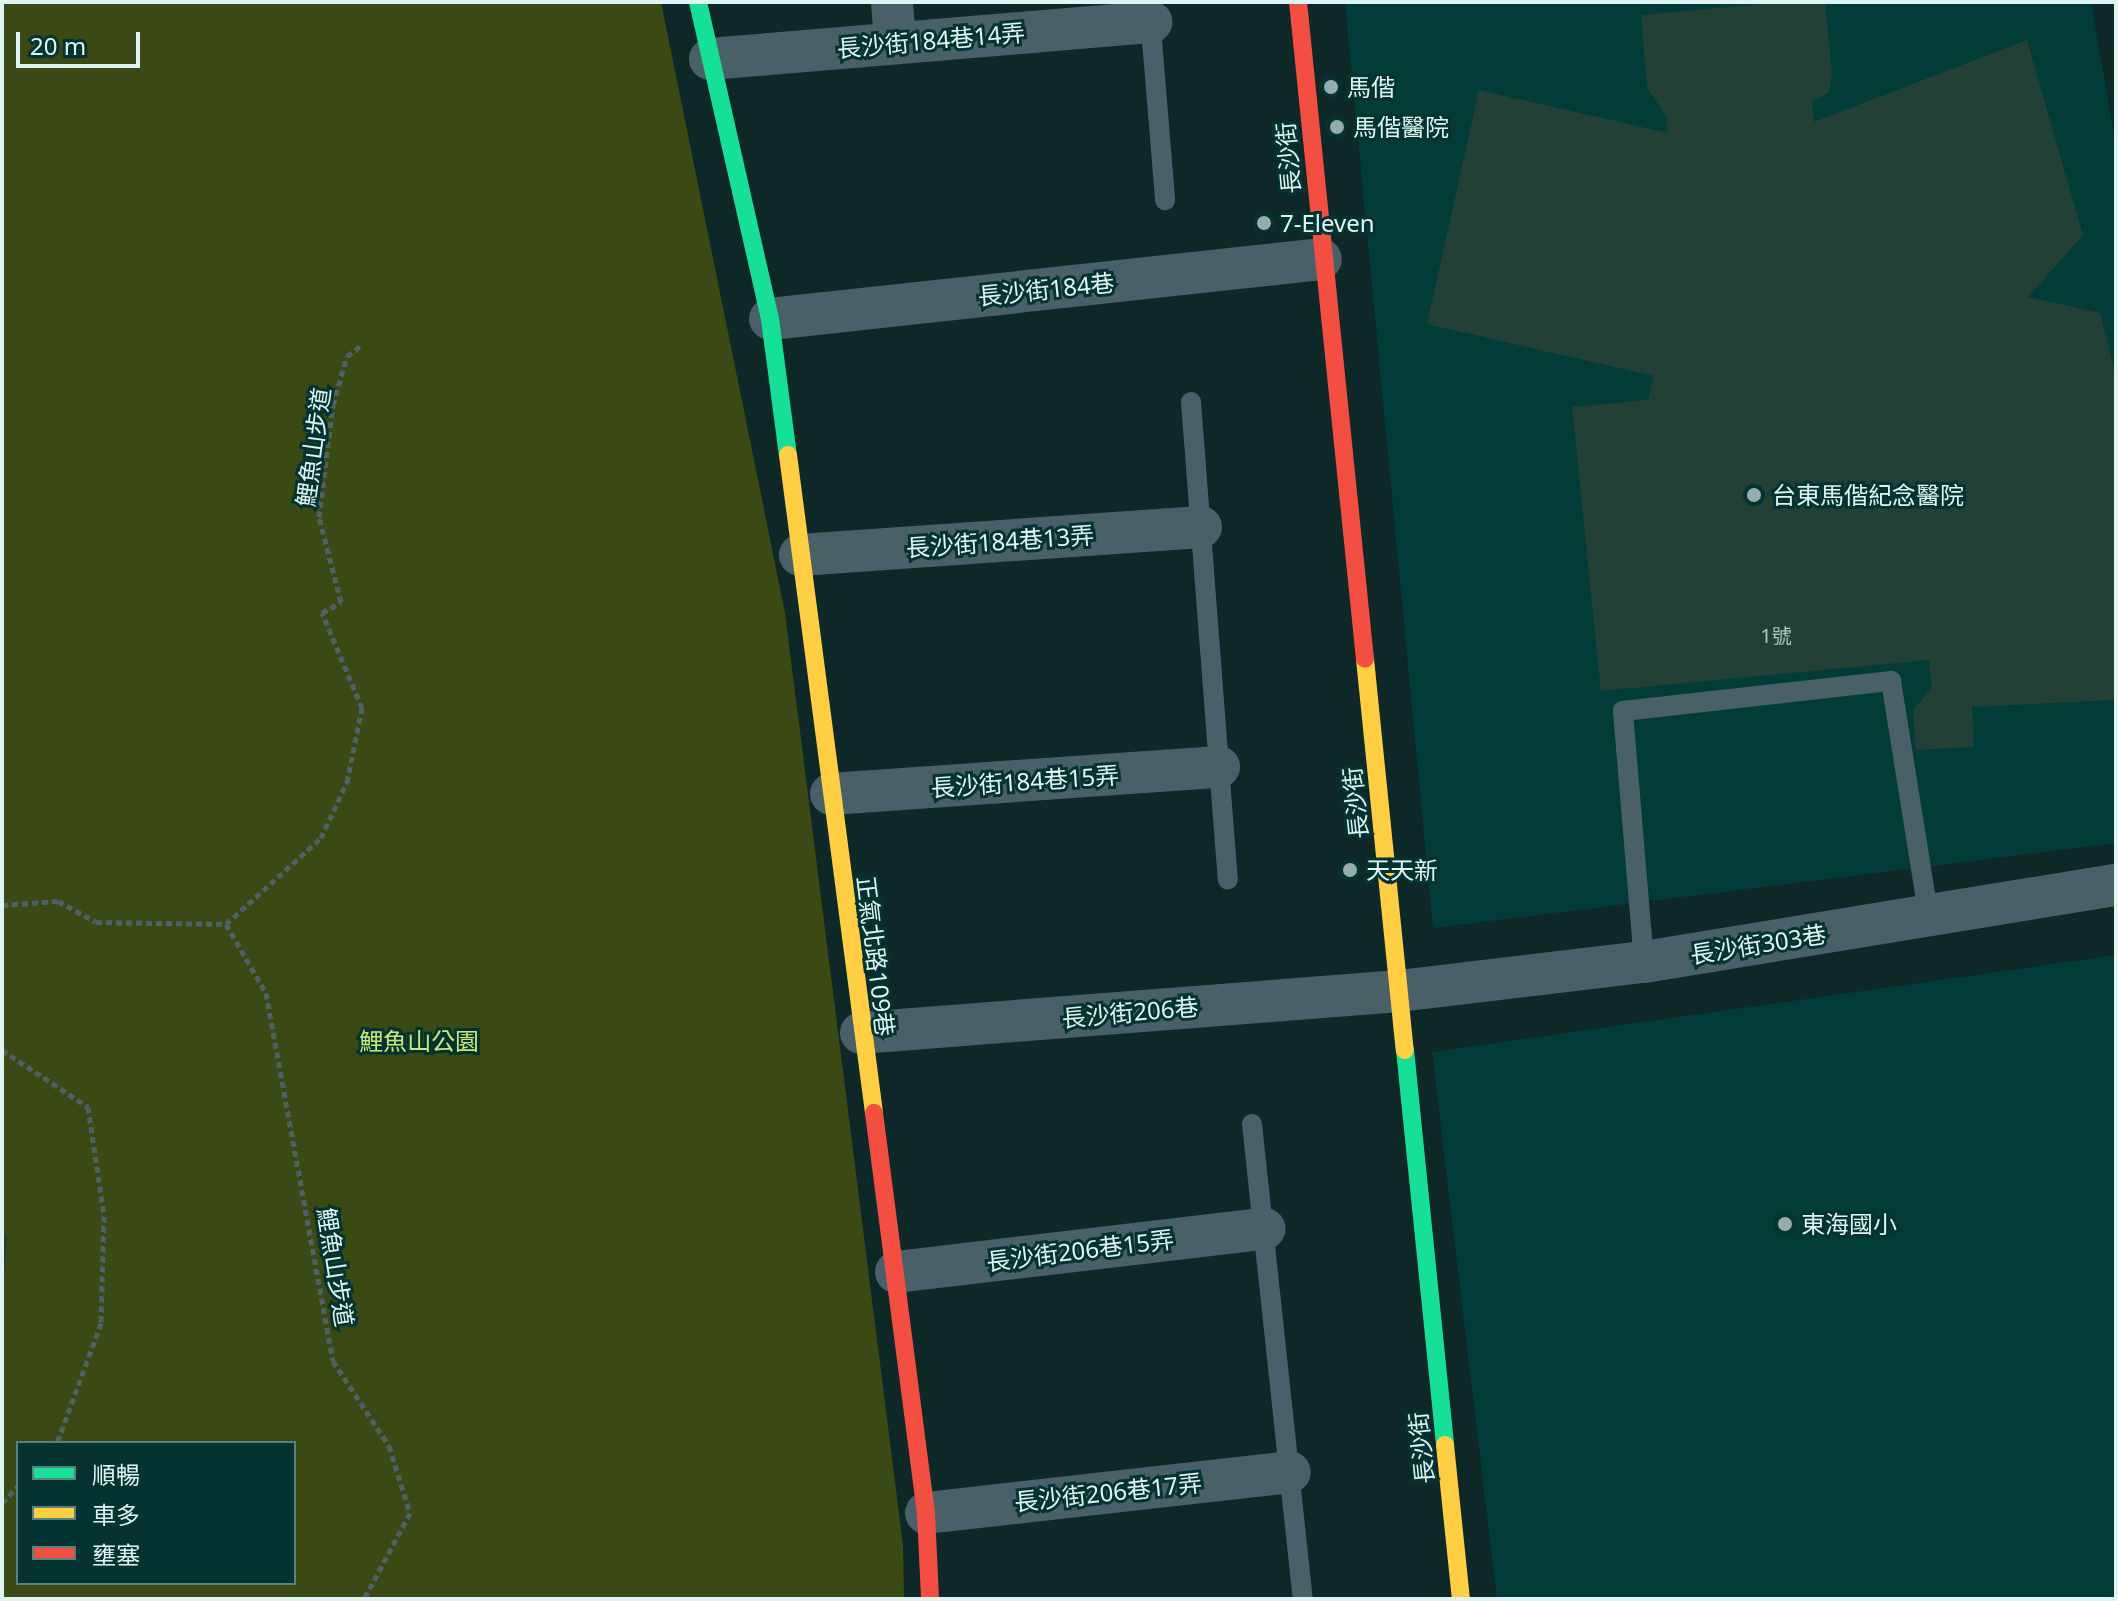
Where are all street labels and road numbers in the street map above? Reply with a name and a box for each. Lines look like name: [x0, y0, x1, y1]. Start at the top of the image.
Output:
street label: 長沙街184巷14弄: [836, 17, 1026, 63]
street label: 長沙街: [1271, 121, 1305, 195]
street label: 長沙街184巷: [976, 268, 1116, 310]
street label: 鯉魚山步道: [290, 386, 336, 508]
street label: 長沙街184巷13弄: [905, 520, 1095, 562]
street label: 長沙街184巷15弄: [930, 760, 1120, 802]
street label: 長沙街: [1337, 766, 1373, 840]
street label: 正氣北路109巷: [852, 874, 900, 1038]
street label: 長沙街303巷: [1688, 919, 1828, 969]
street label: 長沙街206巷: [1060, 992, 1200, 1032]
street label: 鯉魚山步道: [312, 1205, 360, 1329]
street label: 長沙街206巷15弄: [985, 1224, 1175, 1276]
street label: 長沙街: [1403, 1411, 1439, 1485]
street label: 長沙街206巷17弄: [1013, 1468, 1203, 1516]

